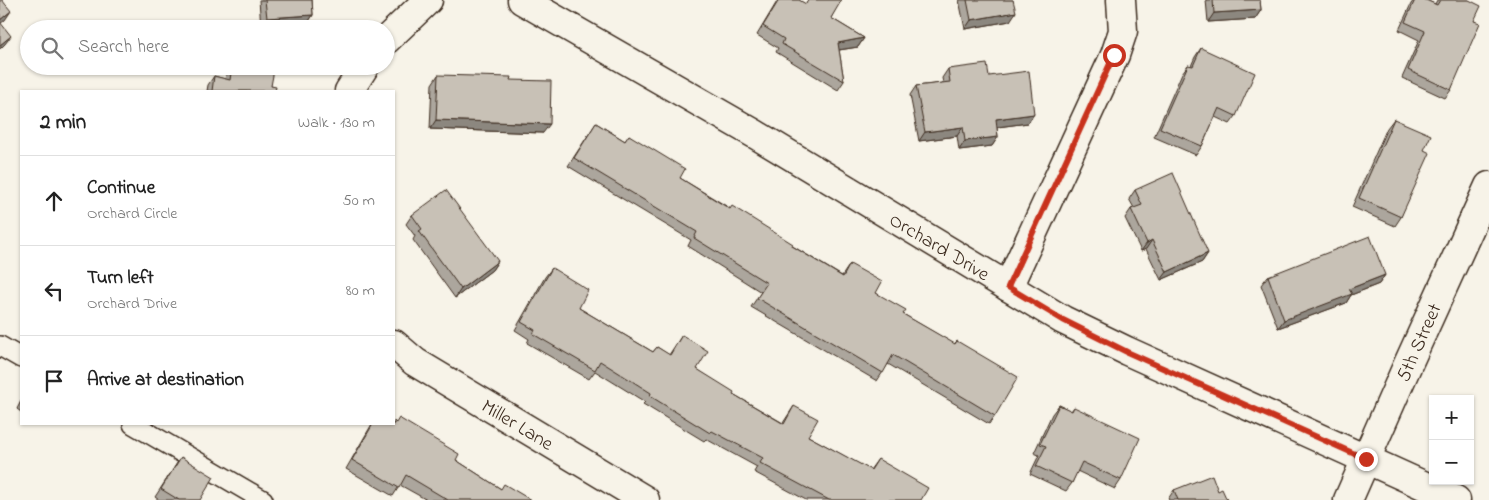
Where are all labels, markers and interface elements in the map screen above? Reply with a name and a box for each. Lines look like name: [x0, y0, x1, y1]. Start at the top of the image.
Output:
search box: [20, 20, 395, 75]
icon: search: [38, 34, 66, 62]
text: Search here: [78, 34, 169, 61]
route start: [1103, 44, 1126, 67]
text: 2 min: [40, 108, 86, 138]
text: Walk · 130 m: [298, 111, 375, 135]
text: Continue: [87, 175, 155, 202]
icon: ahead: [40, 187, 68, 215]
text: 50 m: [343, 189, 375, 213]
text: Orchard Circle: [87, 202, 177, 226]
street label: Orchard Drive: [883, 207, 995, 290]
text: Turn left: [87, 265, 154, 292]
icon: left: [40, 277, 68, 305]
text: 80 m: [346, 279, 375, 303]
text: Orchard Drive: [87, 292, 177, 316]
street label: 5th Street: [1390, 299, 1451, 387]
icon: arrive: [40, 367, 68, 395]
text: Arrive at destination: [87, 367, 244, 394]
street label: Miller Lane: [475, 393, 558, 459]
map controls: [1429, 395, 1474, 485]
button: +: [1429, 395, 1474, 440]
button: −: [1429, 440, 1474, 485]
route end: [1355, 448, 1378, 471]

